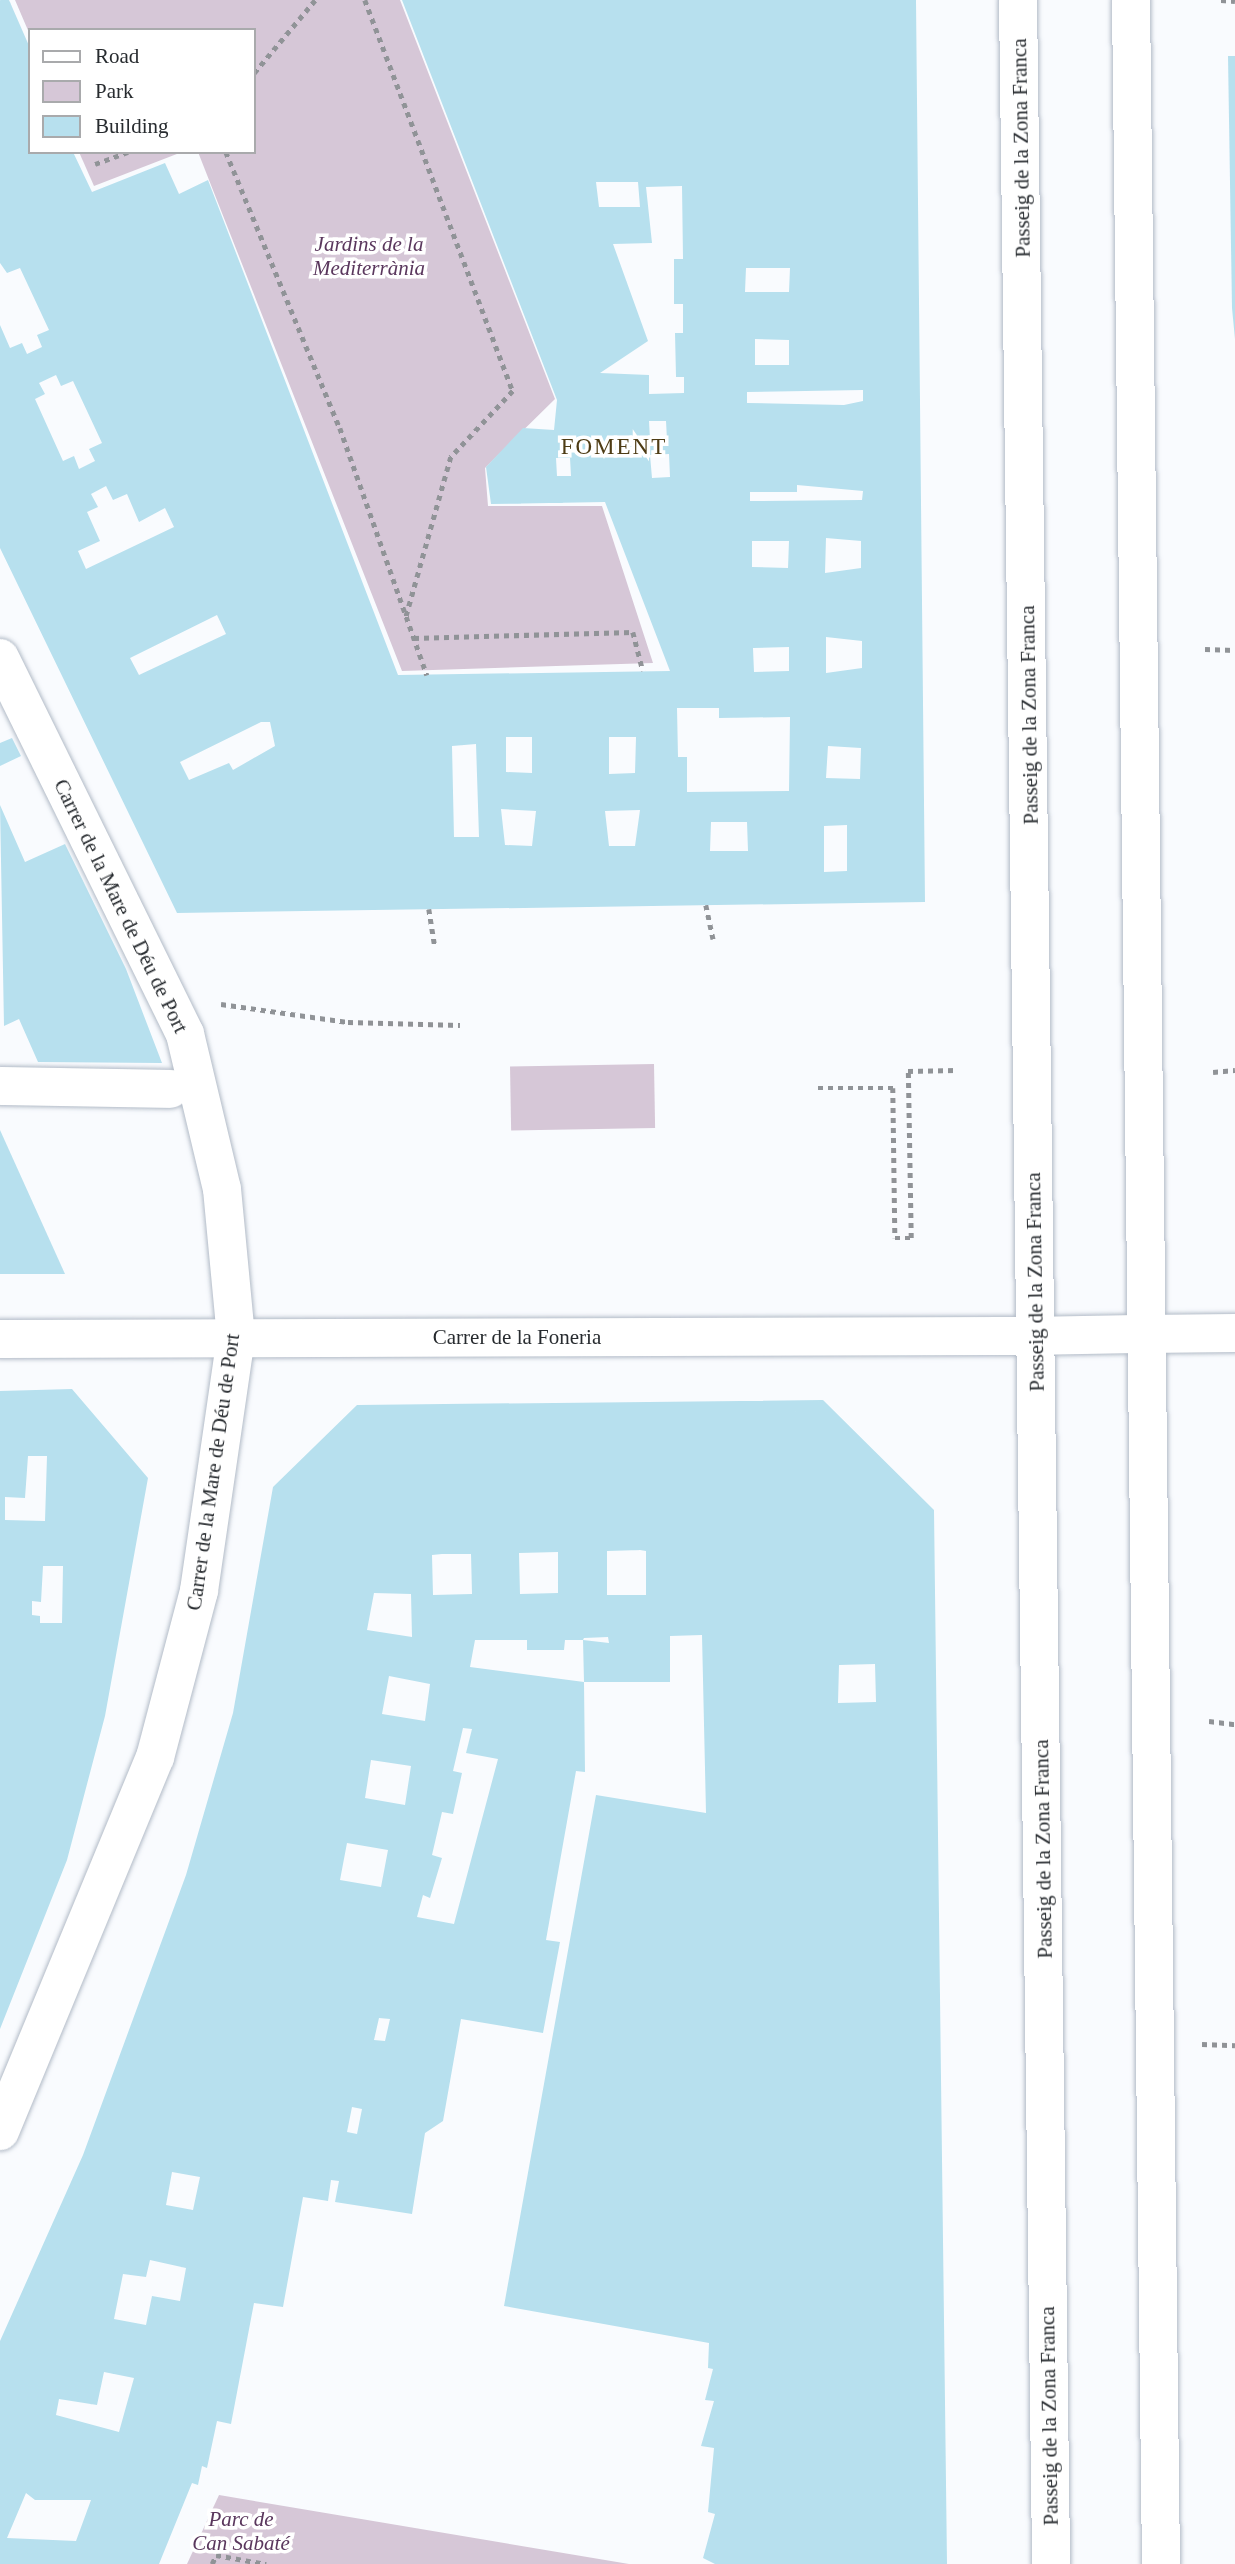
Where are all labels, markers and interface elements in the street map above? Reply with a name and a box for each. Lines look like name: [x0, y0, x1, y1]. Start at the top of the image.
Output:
legend: [28, 28, 256, 154]
street label: Passeig de la Zona Franca: [1006, 38, 1036, 258]
text: Road: [95, 44, 139, 68]
text: Park: [95, 79, 134, 103]
text: Building: [95, 114, 169, 138]
park label: Jardins de la Mediterrània: [313, 231, 425, 281]
district label: FOMENT: [561, 433, 667, 461]
street label: Passeig de la Zona Franca: [1014, 605, 1044, 825]
street label: Carrer de la Mare de Déu de Port: [48, 775, 194, 1037]
street label: Passeig de la Zona Franca: [1020, 1172, 1050, 1392]
street label: Carrer de la Foneria: [433, 1324, 601, 1350]
street label: Carrer de la Mare de Déu de Port: [181, 1332, 245, 1612]
street label: Passeig de la Zona Franca: [1028, 1739, 1058, 1959]
street label: Passeig de la Zona Franca: [1034, 2306, 1064, 2526]
park label: Parc de Can Sabaté: [192, 2506, 290, 2556]

